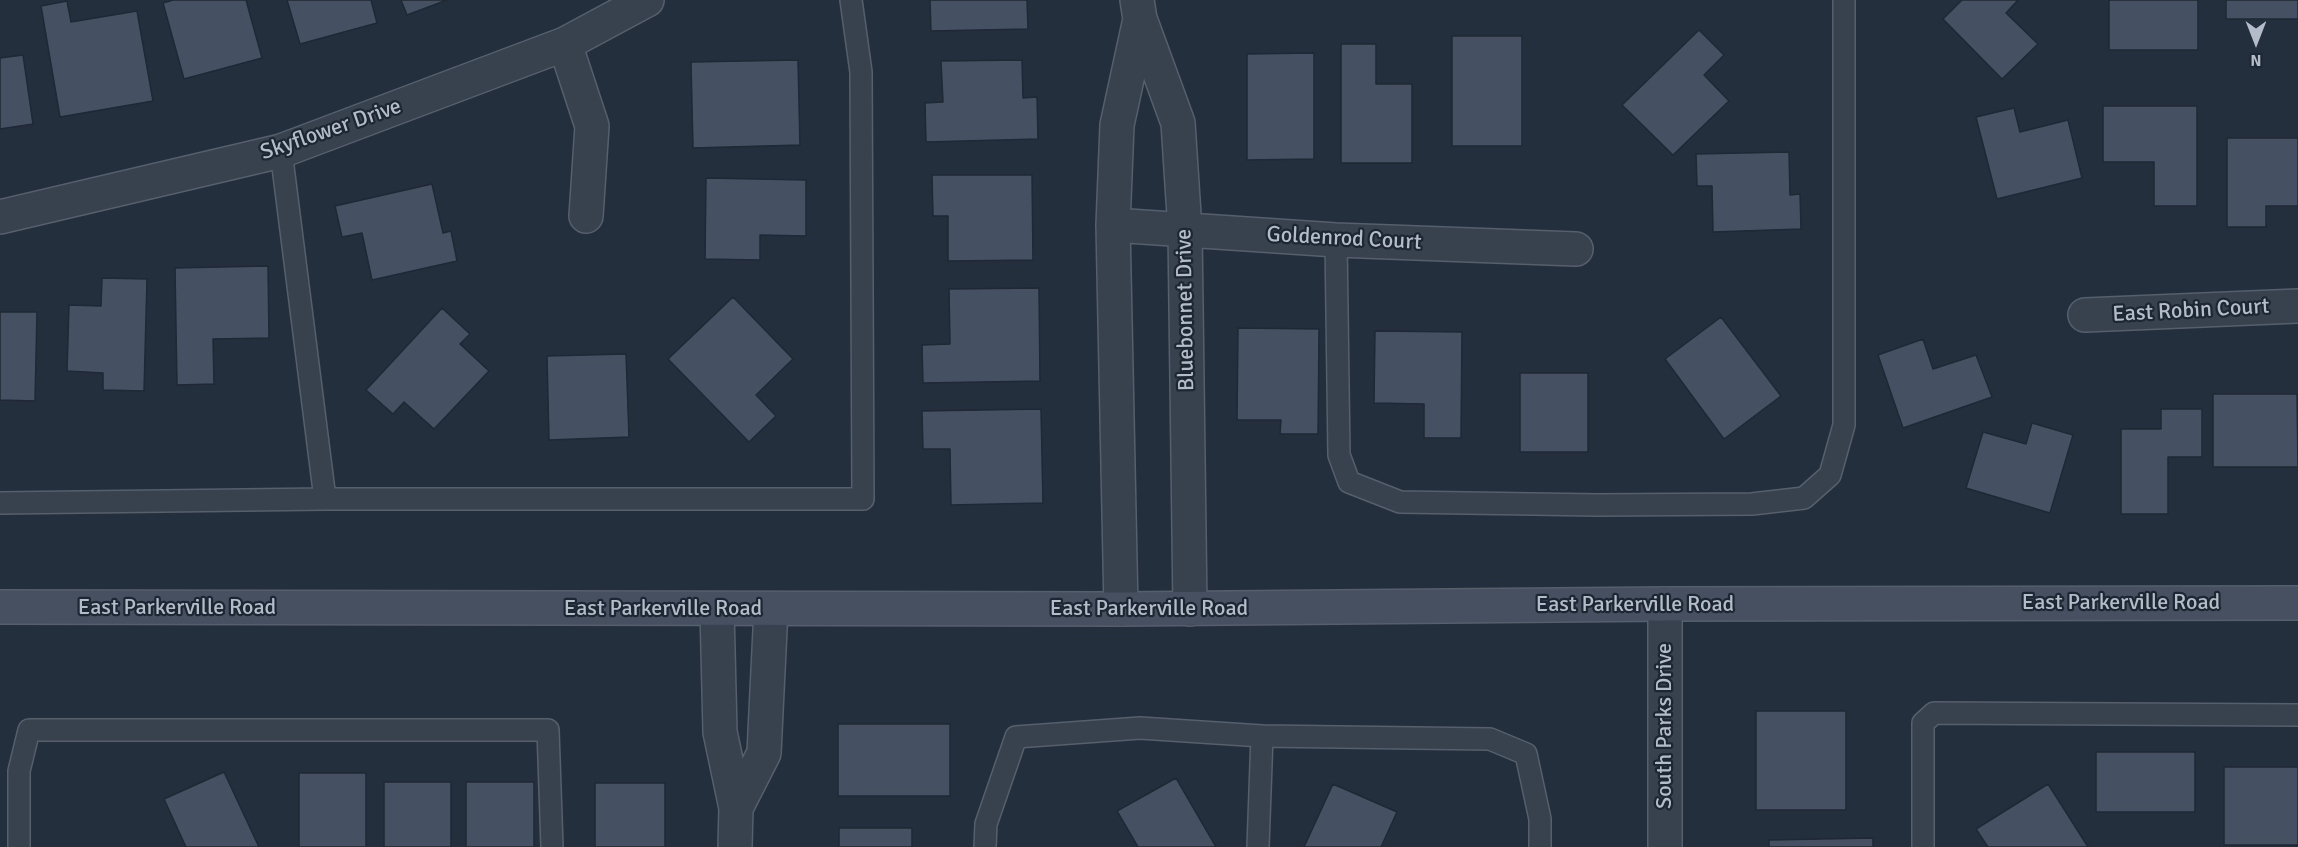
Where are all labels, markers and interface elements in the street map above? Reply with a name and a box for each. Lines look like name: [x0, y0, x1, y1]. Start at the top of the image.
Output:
north arrow: [2226, 12, 2286, 72]
text: N: [2250, 50, 2262, 70]
street label: Skyflower Drive: [257, 94, 405, 166]
street label: Goldenrod Court: [1266, 222, 1422, 256]
street label: Bluebonnet Drive: [1171, 229, 1201, 391]
street label: East Robin Court: [2112, 294, 2270, 328]
street label: East Parkerville Road: [2022, 590, 2220, 616]
street label: East Parkerville Road: [1536, 592, 1734, 618]
street label: East Parkerville Road: [78, 595, 276, 621]
street label: East Parkerville Road: [564, 596, 762, 622]
street label: East Parkerville Road: [1050, 596, 1248, 622]
street label: South Parks Drive: [1652, 643, 1678, 809]

